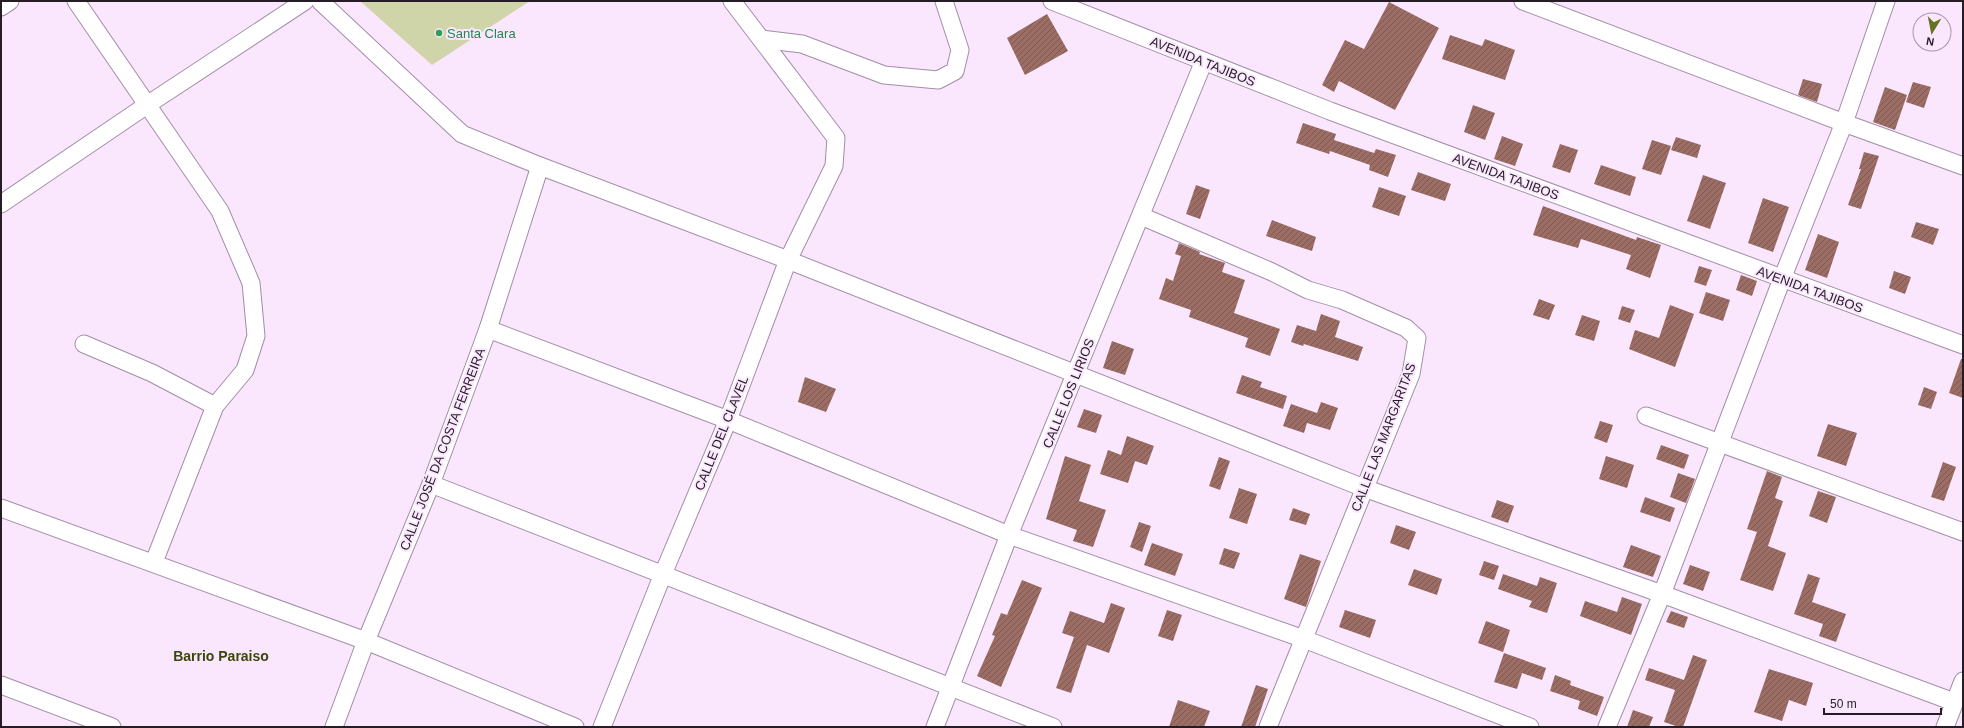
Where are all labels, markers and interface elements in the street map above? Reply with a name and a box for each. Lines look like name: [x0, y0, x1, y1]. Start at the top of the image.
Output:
north arrow: [1912, 12, 1952, 52]
place label: Santa Clara: [447, 26, 516, 41]
marker: Santa Clara: [434, 28, 444, 38]
street label: AVENIDA TAJIBOS: [1148, 34, 1258, 90]
text: N: [1925, 35, 1935, 48]
street label: AVENIDA TAJIBOS: [1451, 150, 1561, 203]
street label: AVENIDA TAJIBOS: [1755, 263, 1865, 316]
street label: CALLE LOS LIRIOS: [1040, 336, 1097, 450]
street label: CALLE JOSÉ DA COSTA FERREIRA: [397, 345, 488, 553]
street label: CALLE LAS MARGARITAS: [1348, 360, 1419, 514]
street label: CALLE DEL CLAVEL: [692, 374, 751, 493]
district label: Barrio Paraiso: [173, 648, 269, 664]
scale bar: [1824, 690, 1941, 716]
text: 50 m: [1830, 697, 1857, 711]

